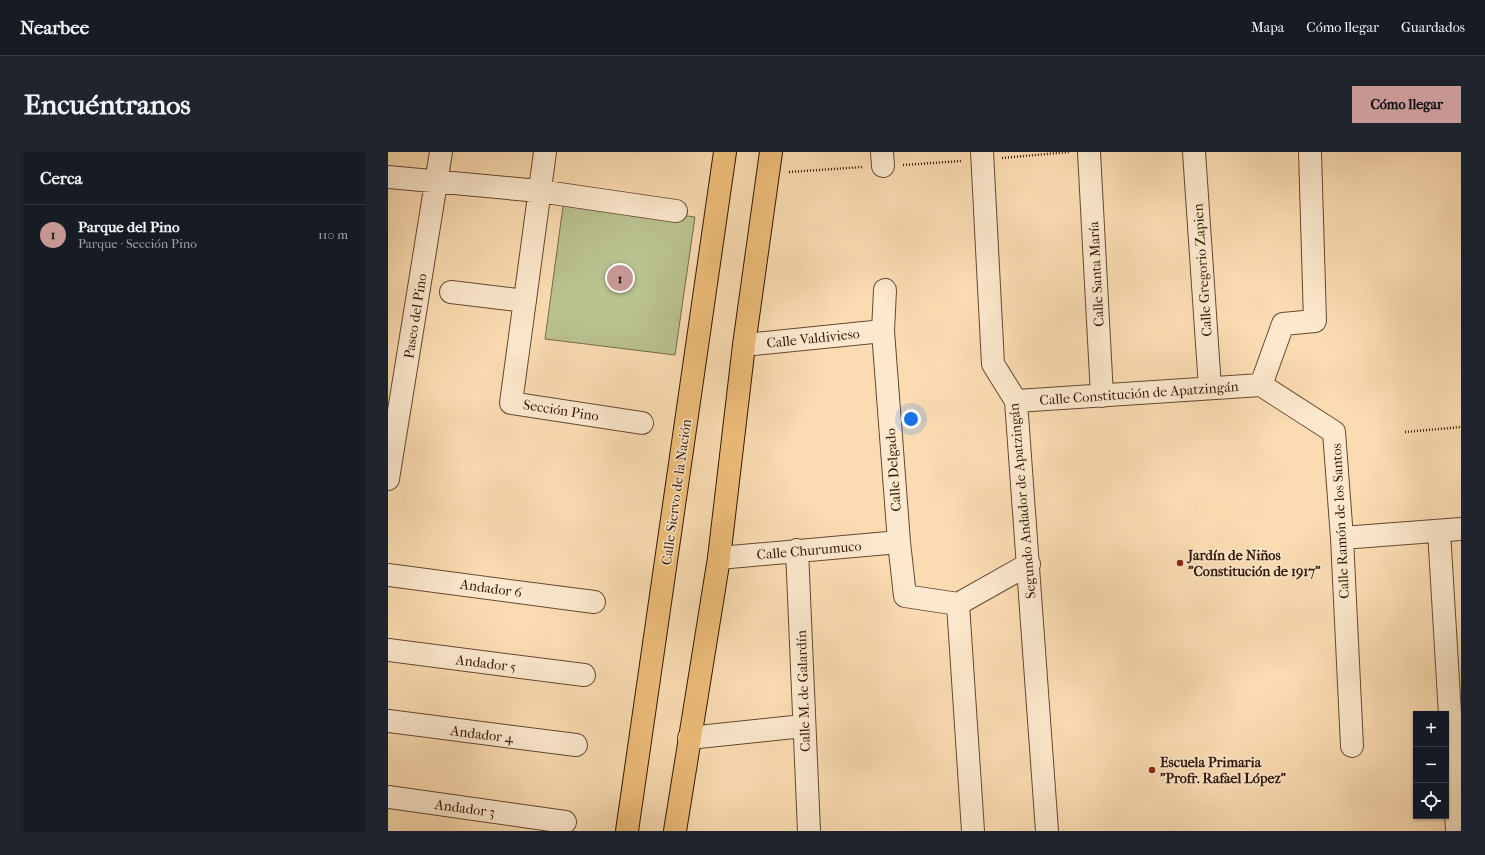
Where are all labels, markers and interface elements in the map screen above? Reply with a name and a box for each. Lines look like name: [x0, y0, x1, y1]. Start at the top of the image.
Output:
text: Nearbee: [20, 17, 89, 39]
text: Mapa: [1251, 19, 1284, 36]
text: Cómo llegar: [1306, 19, 1379, 36]
text: Guardados: [1401, 19, 1465, 36]
button: Cómo llegar: [1352, 86, 1461, 123]
text: Encuéntranos: [24, 88, 191, 121]
text: Cerca: [40, 168, 82, 188]
street label: Calle Gregorio Zapien: [1189, 203, 1216, 337]
text: Parque del Pino: [78, 218, 180, 236]
street label: Calle Santa María: [1085, 220, 1108, 327]
text: 1: [51, 227, 55, 242]
text: 110 m: [318, 227, 348, 242]
text: Parque · Sección Pino: [78, 236, 197, 251]
pin: 1: [607, 263, 633, 293]
street label: Paseo del Pino: [400, 272, 431, 360]
street label: Calle Valdivieso: [766, 325, 861, 352]
street label: Calle Constitución de Apatzingán: [1039, 378, 1239, 409]
street label: Sección Pino: [522, 396, 600, 425]
street label: Segundo Andador de Apatzingán: [1005, 402, 1040, 600]
your location: [901, 409, 921, 429]
street label: Calle Siervo de la Nación: [658, 418, 695, 566]
street label: Calle Delgado: [882, 428, 905, 512]
street label: Calle Ramón de los Santos: [1328, 443, 1353, 599]
street label: Calle Churumuco: [756, 537, 862, 564]
place label: Jardín de Niños "Constitución de 1917": [1186, 547, 1321, 580]
marker: Jardín de Niños "Constitución de 1917": [1175, 558, 1185, 568]
street label: Andador 6: [458, 576, 523, 601]
street label: Calle M. de Galardín: [793, 630, 814, 752]
street label: Andador 5: [454, 651, 517, 676]
map controls: [1413, 711, 1449, 819]
button: +: [1413, 711, 1449, 747]
street label: Andador 4: [449, 722, 515, 747]
button: −: [1413, 747, 1449, 783]
place label: Escuela Primaria "Profr. Rafael López": [1159, 754, 1287, 787]
marker: Escuela Primaria "Profr. Rafael López": [1147, 765, 1157, 775]
button: locate: [1413, 783, 1449, 819]
street label: Andador 3: [433, 796, 496, 821]

